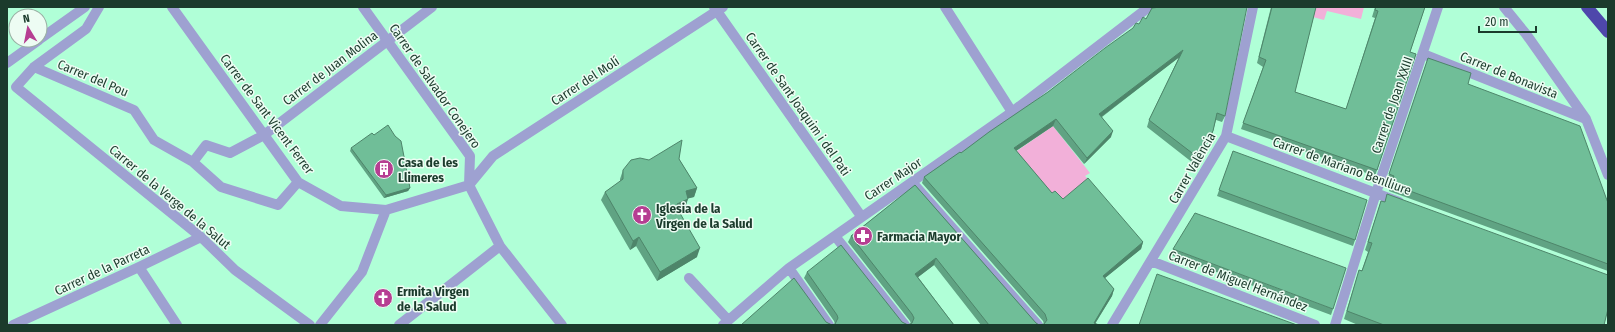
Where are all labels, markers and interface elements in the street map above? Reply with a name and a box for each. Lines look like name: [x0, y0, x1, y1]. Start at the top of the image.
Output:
north arrow: [8, 8, 48, 48]
scale bar: [1479, 8, 1536, 34]
text: N: [22, 12, 31, 26]
text: 20 m: [1485, 15, 1509, 29]
street label: Carrer de Salvador Conejero: [386, 21, 484, 151]
street label: Carrer de Juan Molina: [280, 28, 380, 108]
street label: Carrer de Sant Joaquim i del Pati: [743, 29, 853, 179]
street label: Carrer de Bonavista: [1458, 49, 1560, 101]
street label: Carrer de Sant Vicent Ferrer: [217, 51, 317, 177]
street label: Carrer del Molí: [548, 53, 622, 109]
street label: Carrer de Joan XXIII: [1368, 55, 1416, 155]
street label: Carrer del Pou: [55, 56, 131, 100]
street label: Carrer València: [1166, 130, 1218, 206]
street label: Carrer de Mariano Benlliure: [1271, 134, 1413, 198]
street label: Carrer de la Verge de la Salut: [106, 142, 234, 253]
street label: Carrer Major: [862, 154, 925, 204]
place label: Casa de les Llimeres: [398, 155, 458, 185]
building icon: Casa de les Llimeres: [373, 158, 395, 180]
place label: Iglesia de la Virgen de la Salud: [655, 201, 753, 231]
church icon: Iglesia de la Virgen de la Salud: [631, 204, 653, 226]
pharmacy icon: Farmacia Mayor: [852, 225, 874, 247]
place label: Farmacia Mayor: [877, 229, 961, 244]
street label: Carrer de la Parreta: [52, 241, 152, 299]
street label: Carrer de Miguel Hernández: [1166, 248, 1310, 314]
place label: Ermita Virgen de la Salud: [397, 284, 469, 314]
church icon: Ermita Virgen de la Salud: [372, 287, 394, 309]

